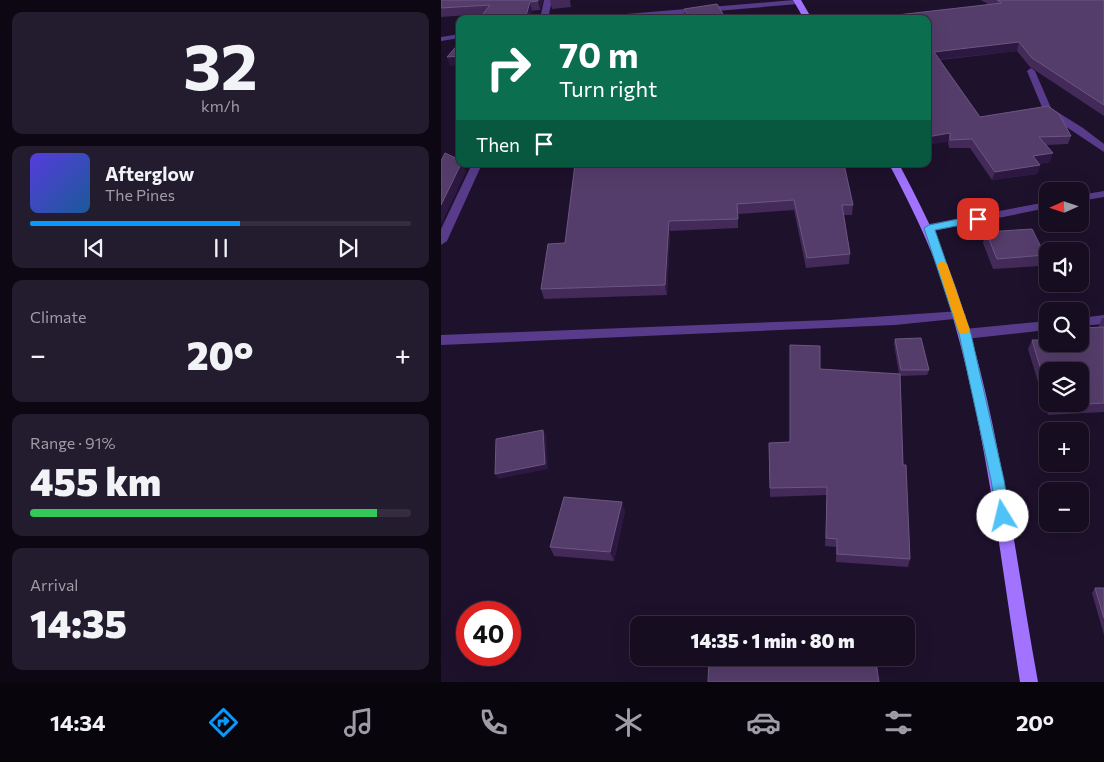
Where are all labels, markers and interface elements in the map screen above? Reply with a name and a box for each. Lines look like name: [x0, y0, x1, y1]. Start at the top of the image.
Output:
text: 32: [183, 24, 258, 103]
text: 70 m: [559, 32, 639, 75]
icon: right: [476, 35, 541, 100]
text: Turn right: [559, 75, 657, 102]
text: km/h: [201, 96, 240, 115]
icon: arrive: [530, 130, 558, 158]
text: Then: [476, 133, 520, 156]
text: Afterglow: [105, 162, 194, 185]
north arrow: [1039, 182, 1089, 232]
map controls: [1039, 182, 1089, 532]
text: The Pines: [105, 185, 175, 204]
pin: [957, 198, 999, 240]
icon: arrive: [964, 205, 992, 233]
icon: previous: [80, 234, 108, 262]
icon: pause: [207, 234, 235, 262]
icon: next: [334, 234, 362, 262]
button: sound: [1039, 242, 1089, 292]
button: search: [1039, 302, 1089, 352]
text: Climate: [30, 307, 86, 326]
text: 20°: [187, 331, 254, 378]
text: −: [30, 337, 46, 371]
text: +: [395, 337, 411, 371]
button: layers: [1039, 362, 1089, 412]
button: +: [1039, 422, 1089, 472]
text: Range · 91%: [30, 433, 116, 452]
text: 455 km: [30, 457, 161, 504]
button: −: [1039, 482, 1089, 532]
position arrow: [976, 489, 1028, 541]
text: Arrival: [30, 575, 78, 594]
text: 14:35: [30, 599, 127, 646]
speed limit sign: 40: [456, 601, 521, 666]
text: 14:35 · 1 min · 80 m: [691, 629, 854, 652]
icon: directions: [206, 705, 241, 740]
icon: music: [341, 705, 376, 740]
icon: phone: [476, 705, 511, 740]
icon: climate: [611, 705, 646, 740]
icon: car: [746, 705, 781, 740]
icon: filters: [881, 705, 916, 740]
text: 14:34: [50, 709, 106, 736]
text: 20°: [1016, 709, 1054, 736]

